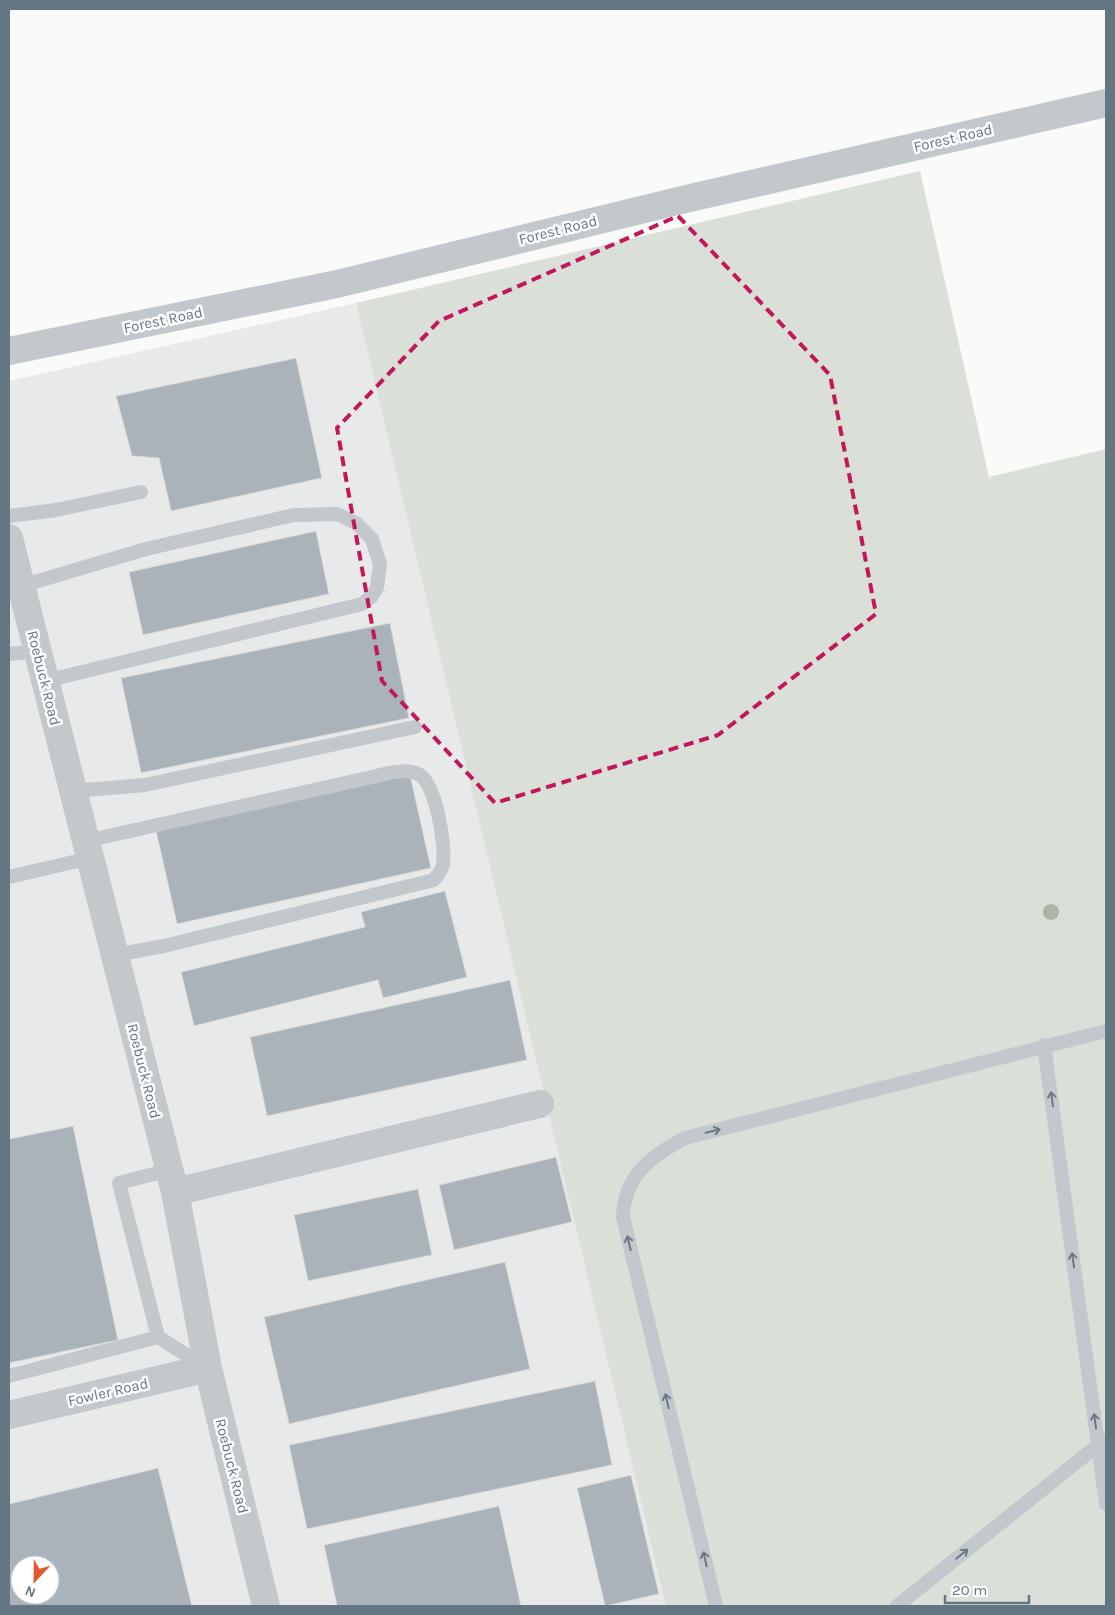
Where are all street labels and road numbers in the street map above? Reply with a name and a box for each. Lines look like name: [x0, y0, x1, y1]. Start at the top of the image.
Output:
street label: Forest Road: [912, 120, 994, 156]
street label: Forest Road: [517, 212, 599, 248]
street label: Forest Road: [122, 303, 204, 337]
street label: Roebuck Road: [23, 629, 65, 727]
street label: Roebuck Road: [123, 1022, 165, 1120]
street label: Fowler Road: [66, 1374, 150, 1410]
street label: Roebuck Road: [211, 1417, 253, 1515]

